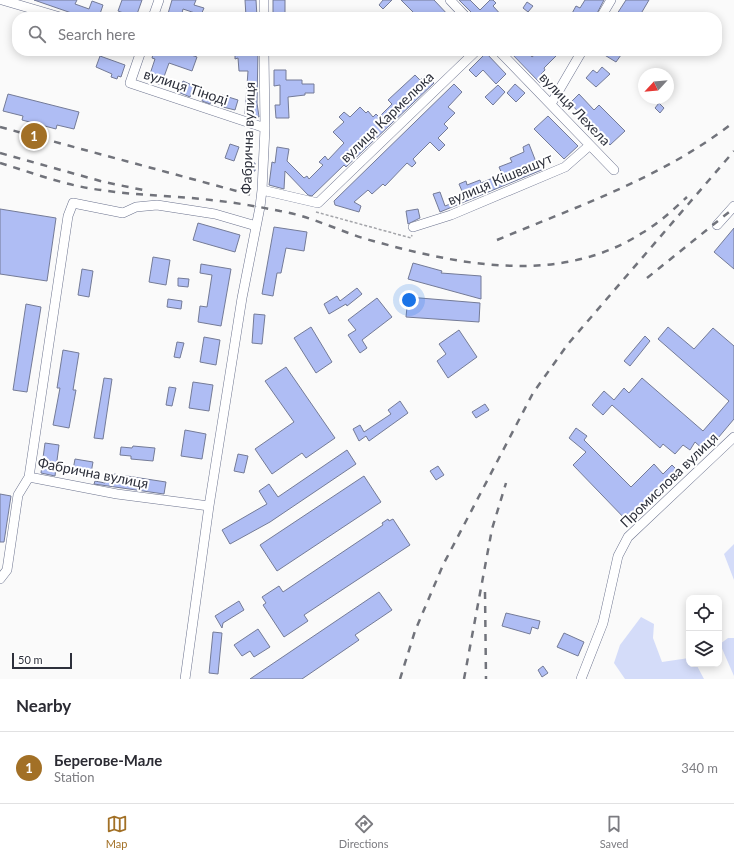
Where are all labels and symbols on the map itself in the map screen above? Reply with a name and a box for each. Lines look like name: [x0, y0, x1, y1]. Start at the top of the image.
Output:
street label: вулиця Тіноді: [142, 65, 230, 108]
street label: вулиця Кармелюка: [336, 68, 437, 166]
north arrow: [638, 68, 674, 104]
street label: вулиця Лехела: [536, 69, 614, 149]
street label: Фабрична вулиця: [237, 82, 258, 194]
pin: 1: [21, 121, 47, 151]
street label: вулиця Кішвашут: [445, 149, 555, 208]
your location: [399, 290, 419, 310]
street label: Промислова вулиця: [616, 429, 721, 531]
street label: Фабрична вулиця: [36, 453, 150, 492]
scale bar: [12, 651, 72, 670]

